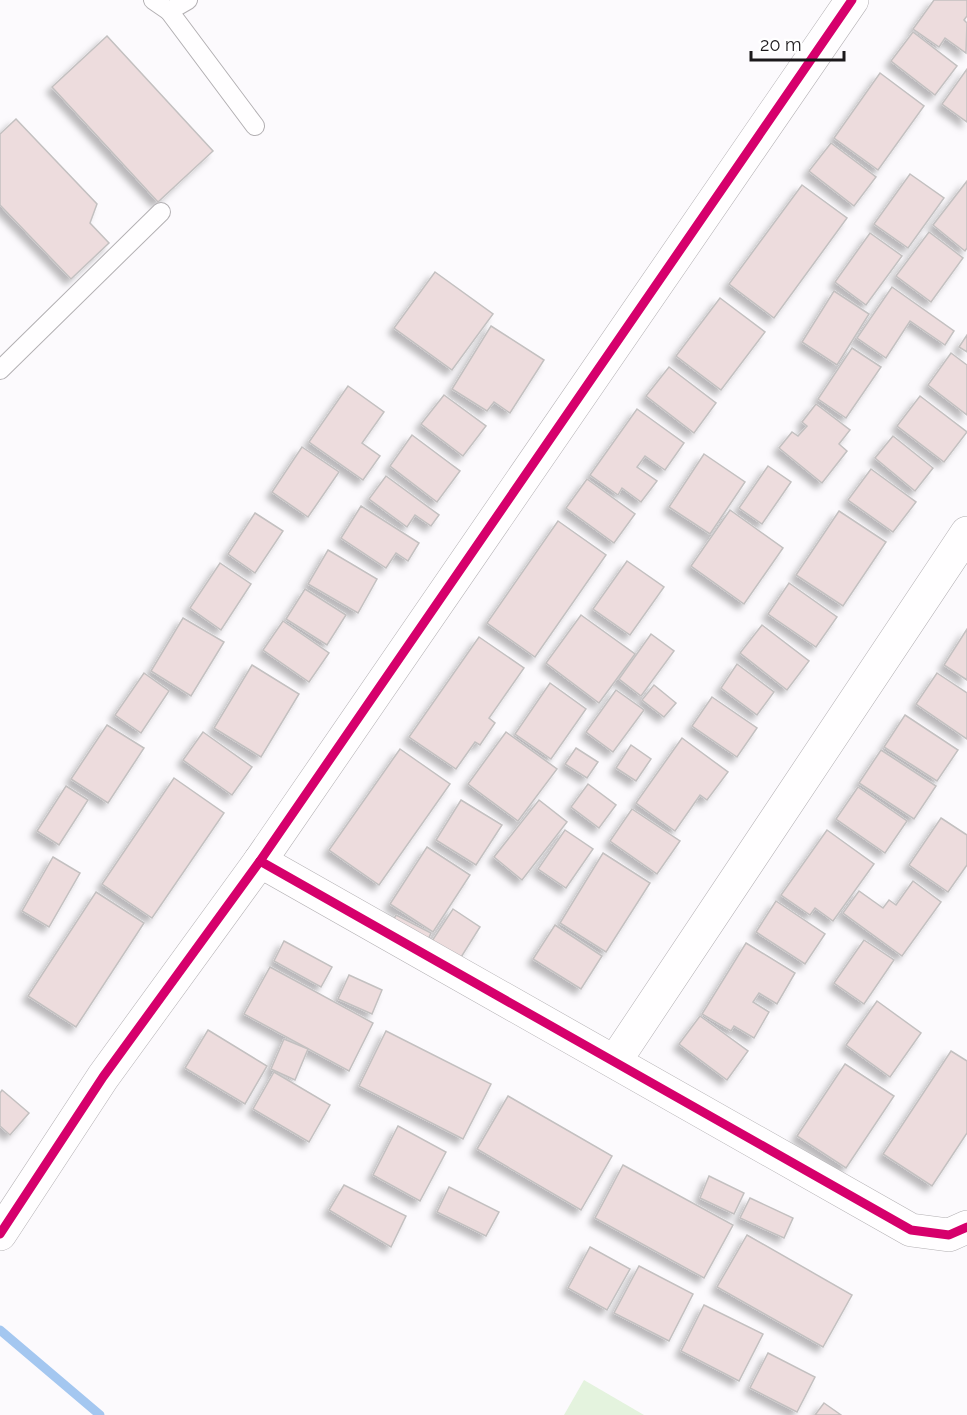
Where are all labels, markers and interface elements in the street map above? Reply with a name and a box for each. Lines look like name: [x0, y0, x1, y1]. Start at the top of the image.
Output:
scale bar: [751, 24, 844, 62]
text: 20 m: [760, 34, 802, 55]

